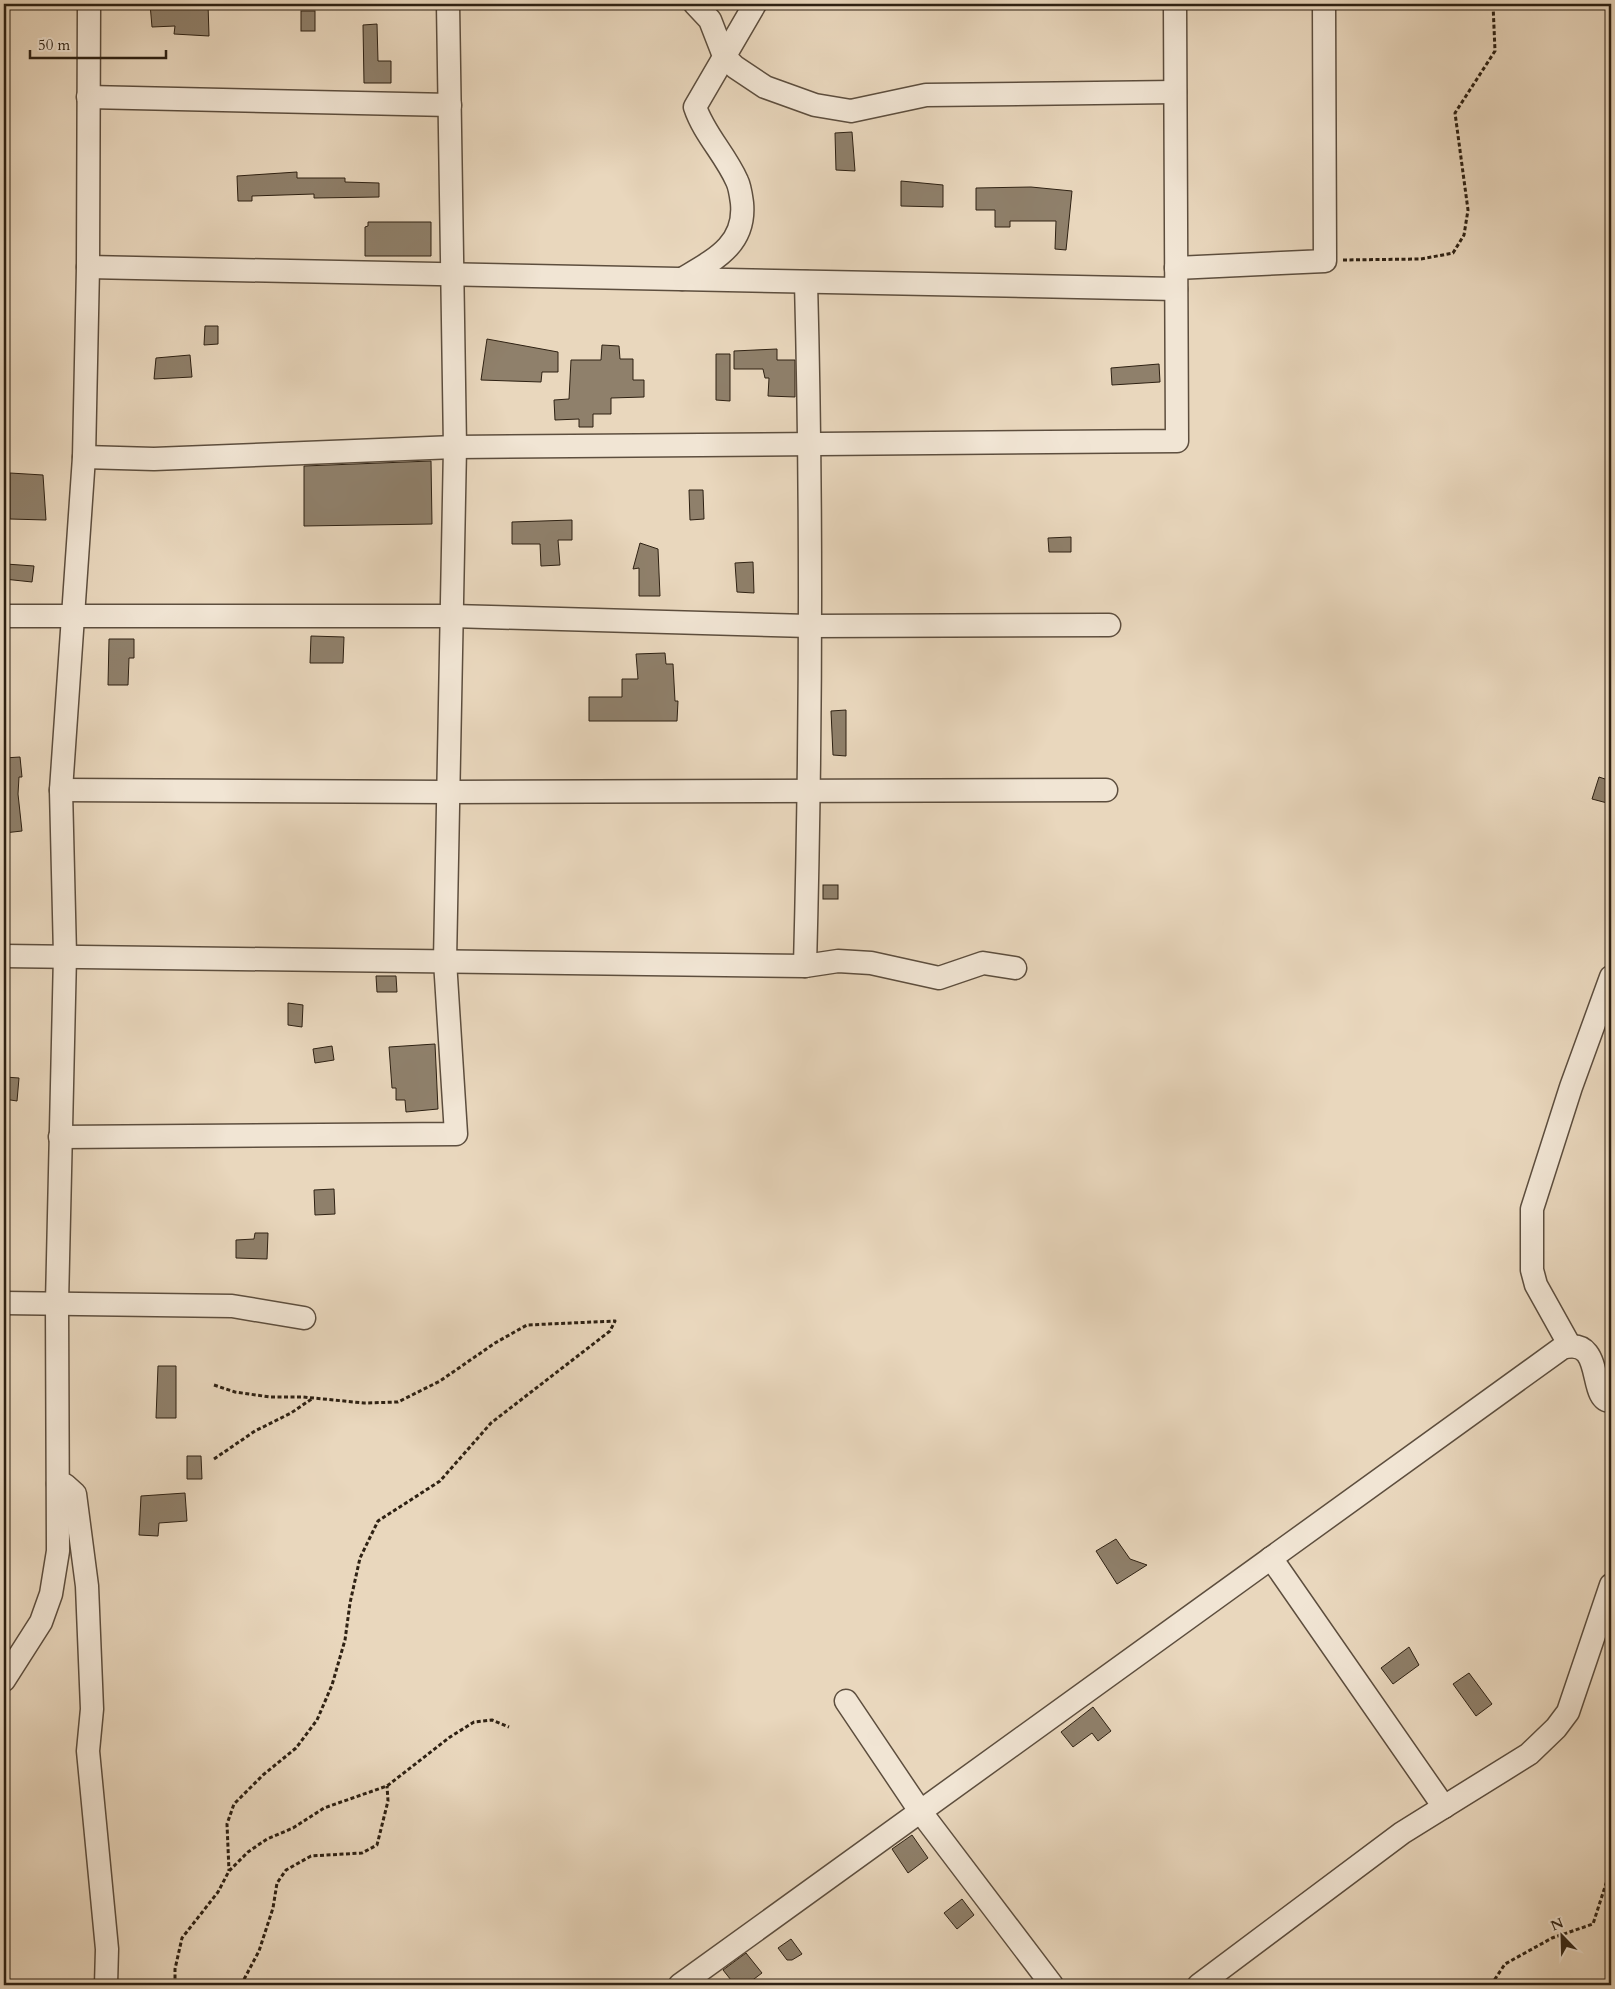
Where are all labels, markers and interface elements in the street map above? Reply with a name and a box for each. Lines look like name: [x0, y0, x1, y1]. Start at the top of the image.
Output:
scale bar: [30, 28, 166, 60]
text: 50 m: [38, 35, 70, 55]
north arrow: [1538, 1912, 1588, 1962]
text: N: [1548, 1913, 1566, 1936]

